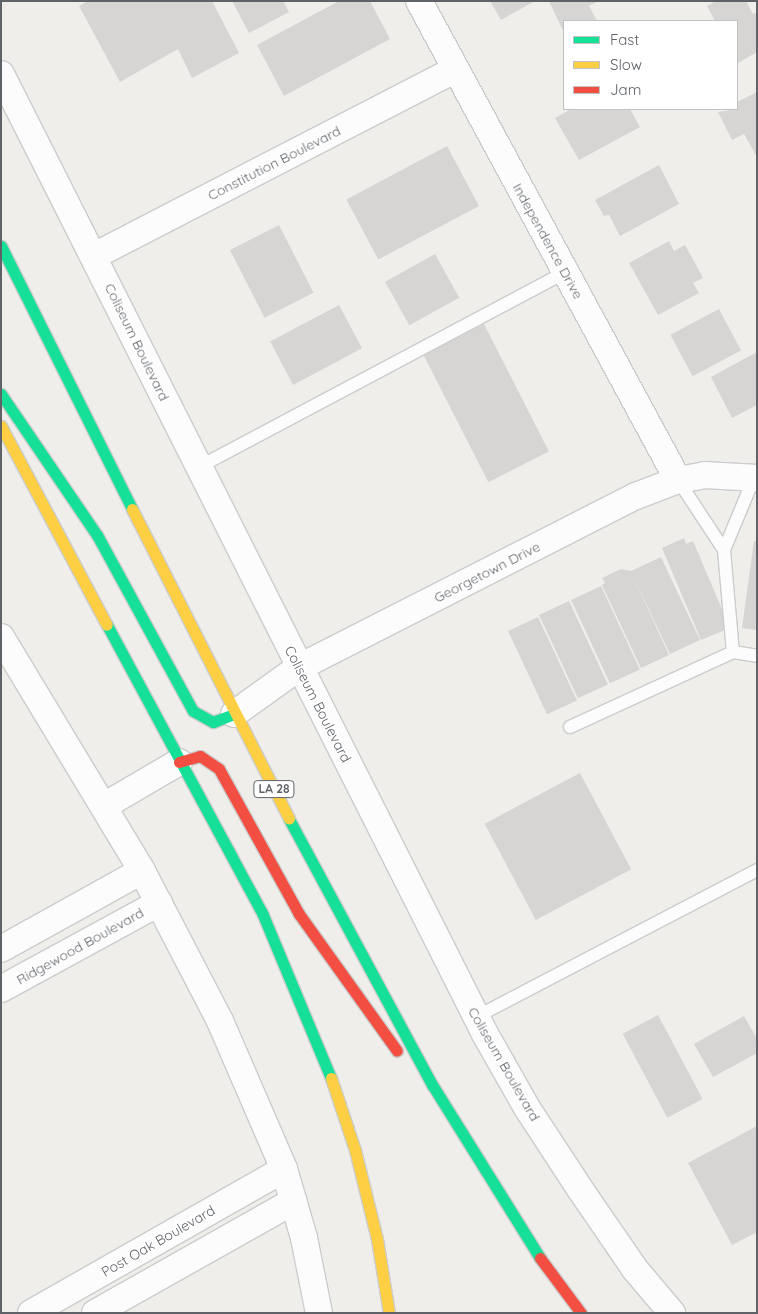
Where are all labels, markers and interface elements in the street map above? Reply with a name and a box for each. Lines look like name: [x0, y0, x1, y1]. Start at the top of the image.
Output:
legend: [563, 20, 738, 110]
text: Fast: [610, 30, 639, 49]
text: Slow: [610, 55, 642, 74]
text: Jam: [610, 80, 641, 99]
street label: Constitution Boulevard: [205, 122, 343, 204]
street label: Independence Drive: [509, 180, 587, 302]
street label: Coliseum Boulevard: [101, 280, 173, 404]
street label: Georgetown Drive: [431, 538, 543, 606]
street label: Coliseum Boulevard: [281, 643, 355, 765]
road number: LA 28: [253, 780, 295, 799]
street label: Ridgewood Boulevard: [13, 904, 147, 988]
street label: Coliseum Boulevard: [465, 1004, 543, 1124]
street label: Post Oak Boulevard: [98, 1202, 218, 1280]

